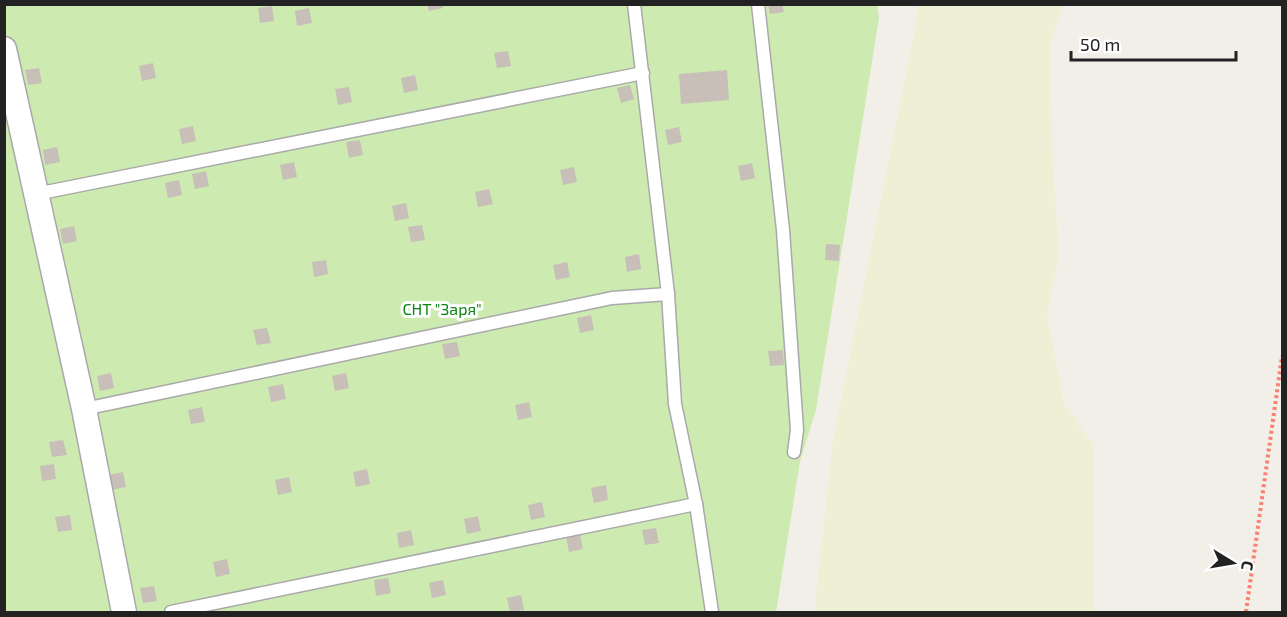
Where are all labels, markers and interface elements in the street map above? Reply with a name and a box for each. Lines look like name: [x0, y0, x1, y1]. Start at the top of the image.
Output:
scale bar: [1071, 24, 1236, 62]
text: 50 m: [1080, 33, 1120, 55]
park label: СНТ "Заря": [402, 299, 482, 318]
north arrow: [1203, 533, 1263, 593]
text: С: [1238, 560, 1258, 572]

